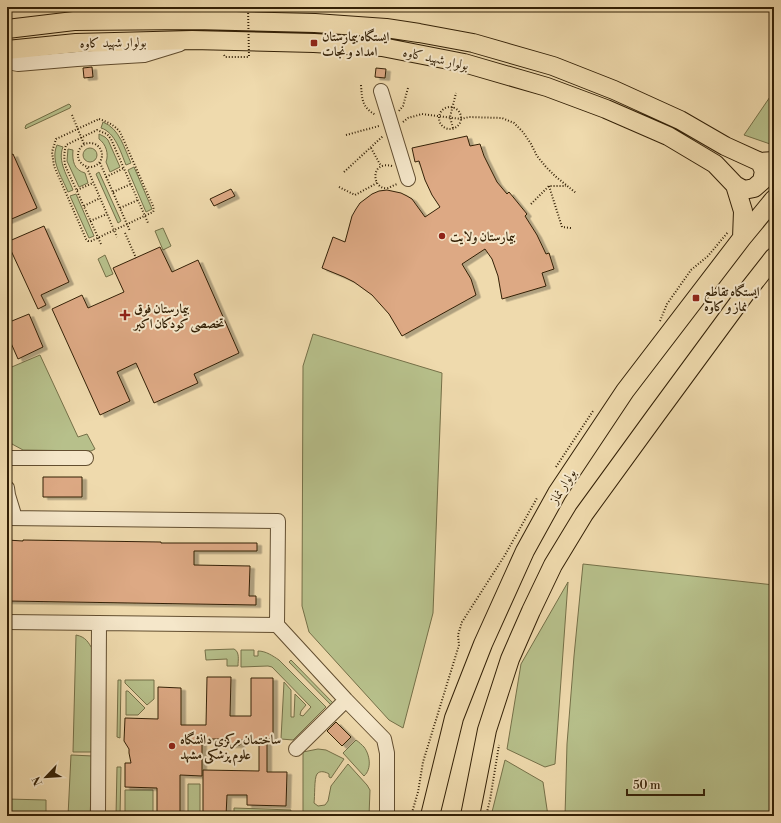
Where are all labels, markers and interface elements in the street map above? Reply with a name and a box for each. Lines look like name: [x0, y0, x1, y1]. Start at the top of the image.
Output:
place label: ایستگاه بیمارستان امداد و نجات: [322, 28, 389, 60]
street label: بولوار شهید کاوه: [79, 34, 147, 52]
marker: ایستگاه بیمارستان امداد و نجات: [309, 38, 319, 48]
street label: بولوار شهید کاوه: [401, 44, 470, 74]
place label: بیمارستان ولایت: [450, 229, 516, 245]
marker: بیمارستان ولایت: [437, 231, 447, 241]
place label: ایستگاه تقاطع نماز و کاوه: [704, 283, 760, 315]
marker: ایستگاه تقاطع نماز و کاوه: [691, 293, 701, 303]
place label: بیمارستان فوق تخصصی کودکان اکبر: [132, 301, 225, 333]
marker: بیمارستان فوق تخصصی کودکان اکبر: [119, 309, 131, 321]
street label: بولوار نماز: [545, 466, 580, 509]
place label: ساختمان مرکزی دانشگاه علوم پزشکی مشهد: [180, 731, 281, 766]
marker: ساختمان مرکزی دانشگاه علوم پزشکی مشهد: [167, 741, 177, 751]
north arrow: [26, 757, 66, 797]
scale bar: [627, 771, 704, 797]
text: N: [30, 774, 46, 788]
text: 50 m: [633, 778, 661, 793]

